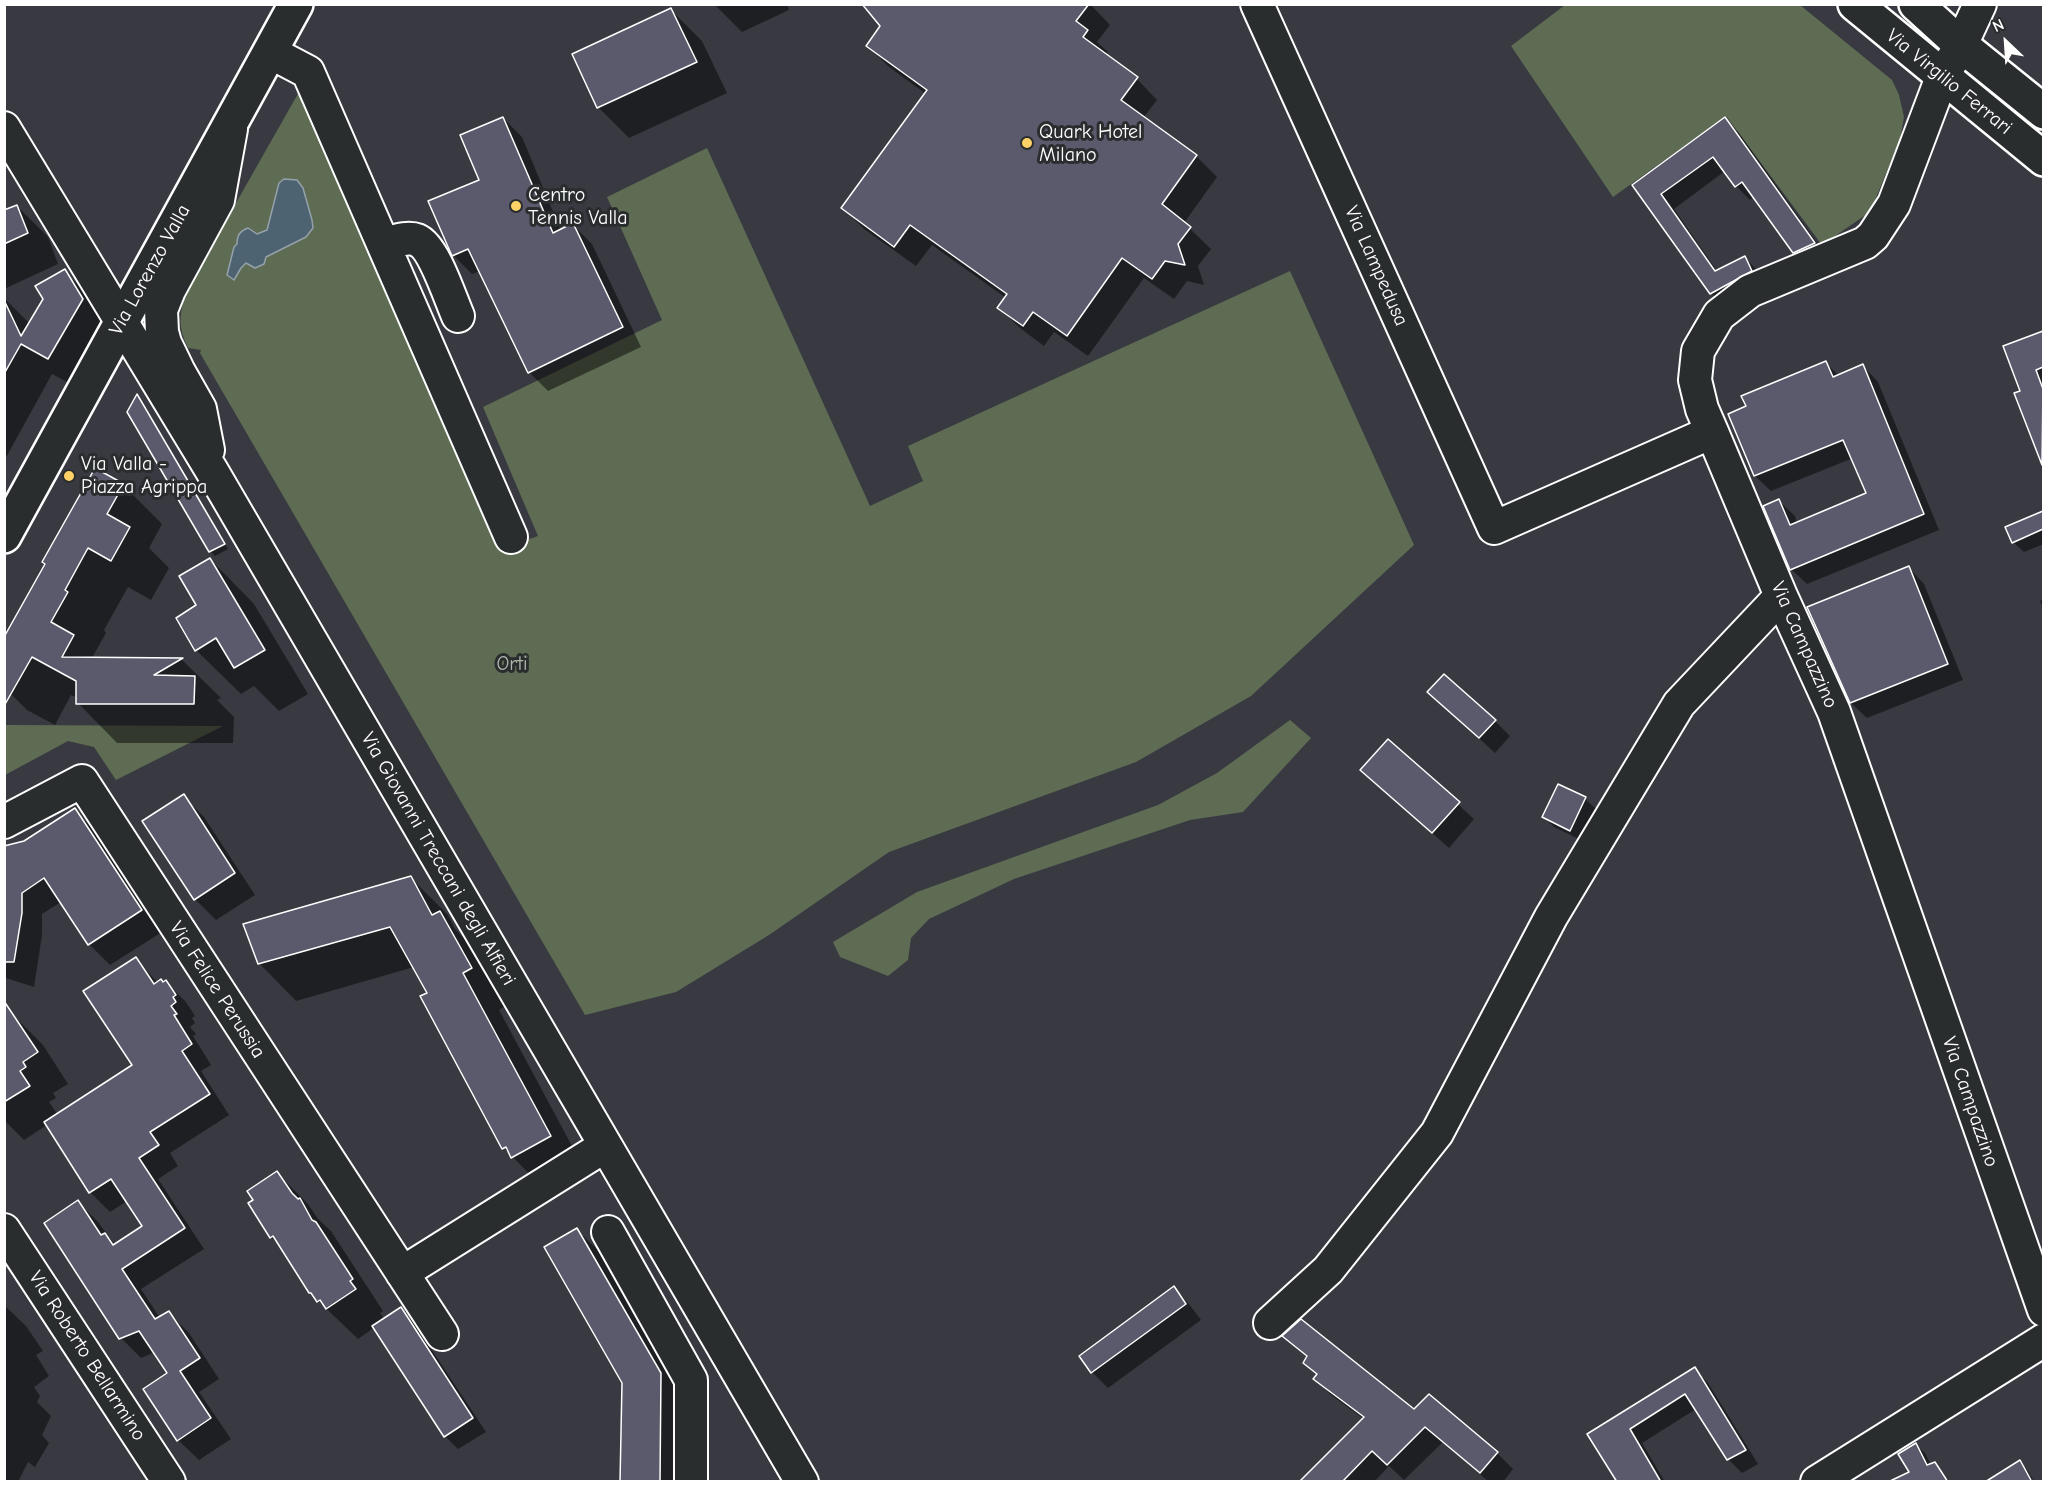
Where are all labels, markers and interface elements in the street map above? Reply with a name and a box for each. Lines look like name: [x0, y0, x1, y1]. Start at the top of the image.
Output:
north arrow: [1976, 12, 2036, 72]
text: N: [1990, 15, 2007, 36]
street label: Via Virgilio Ferrari: [1881, 24, 2017, 140]
place label: Quark Hotel Milano: [1039, 120, 1142, 167]
marker: Quark Hotel Milano: [1020, 136, 1034, 150]
place label: Centro Tennis Valla: [528, 183, 627, 230]
marker: Centro Tennis Valla: [509, 199, 523, 213]
street label: Via Lorenzo Valla: [104, 201, 196, 339]
street label: Via Lampedusa: [1339, 202, 1413, 330]
place label: Via Valla - Piazza Agrippa: [81, 452, 207, 499]
marker: Via Valla - Piazza Agrippa: [62, 469, 76, 483]
street label: Via Campazzino: [1765, 578, 1843, 712]
park label: Orti: [496, 652, 528, 676]
street label: Via Giovanni Treccani degli Alfieri: [355, 728, 521, 990]
street label: Via Felice Perussia: [164, 917, 270, 1063]
street label: Via Campazzino: [1937, 1034, 2003, 1170]
street label: Via Roberto Bellarmino: [23, 1267, 151, 1445]

